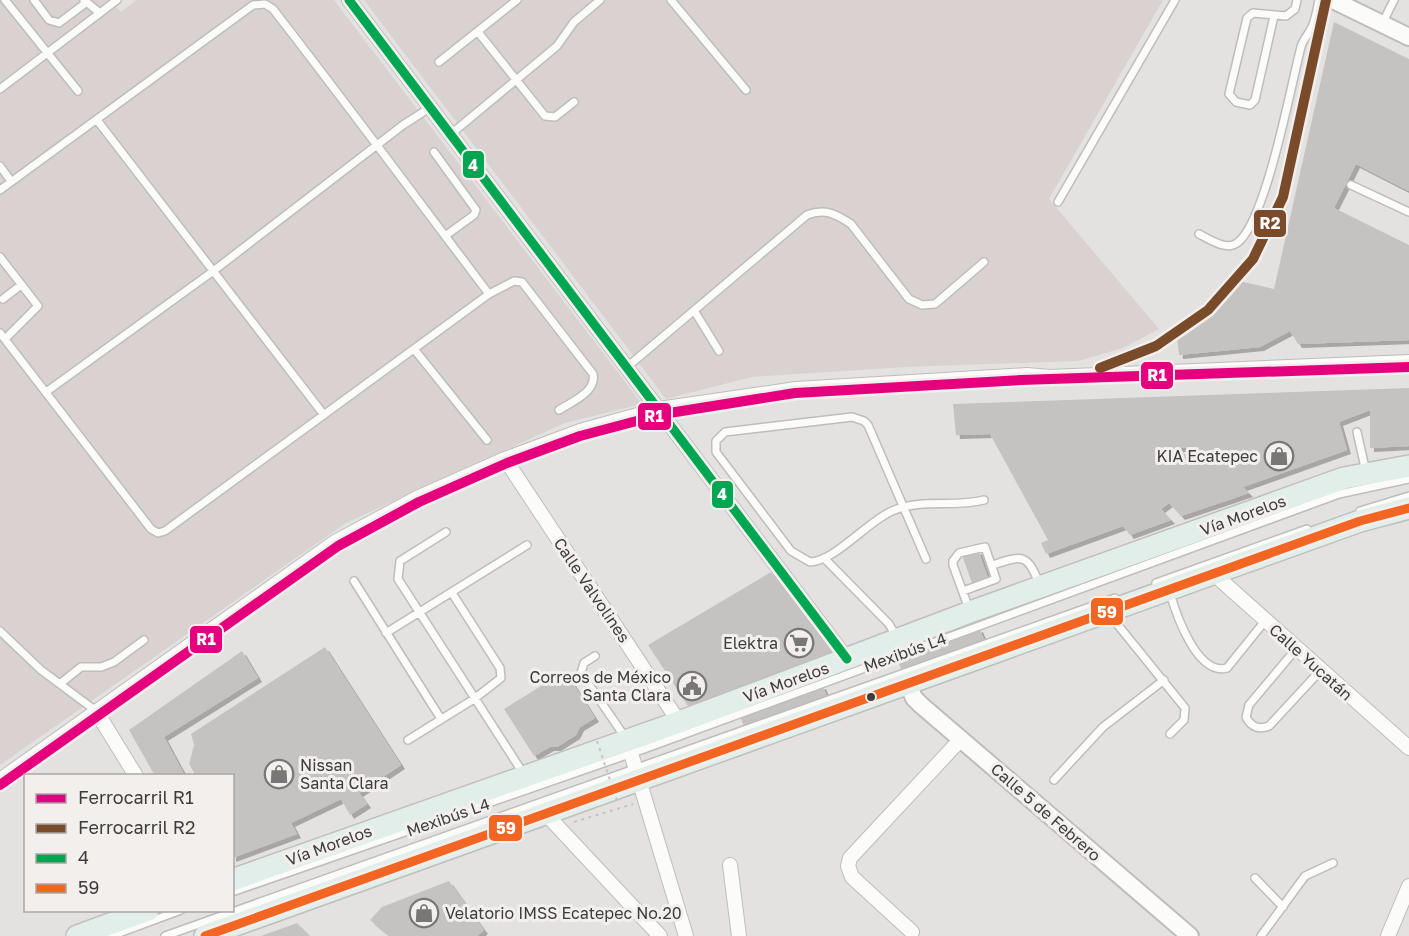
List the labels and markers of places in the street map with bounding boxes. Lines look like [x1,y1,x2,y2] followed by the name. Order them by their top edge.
[1263,440,1295,472] shop icon: KIA Ecatepec
[1156,446,1258,466] place label: KIA Ecatepec
[783,627,815,659] supermarket icon: Elektra
[723,633,778,653] place label: Elektra
[530,667,671,705] place label: Correos de México Santa Clara
[676,670,708,702] public building icon: Correos de México Santa Clara
[865,691,877,703] unlabelled marker
[300,755,389,793] place label: Nissan Santa Clara
[263,758,295,790] shop icon: Nissan Santa Clara
[408,897,440,929] shop icon: Velatorio IMSS Ecatepec No.20
[445,903,682,923] place label: Velatorio IMSS Ecatepec No.20

